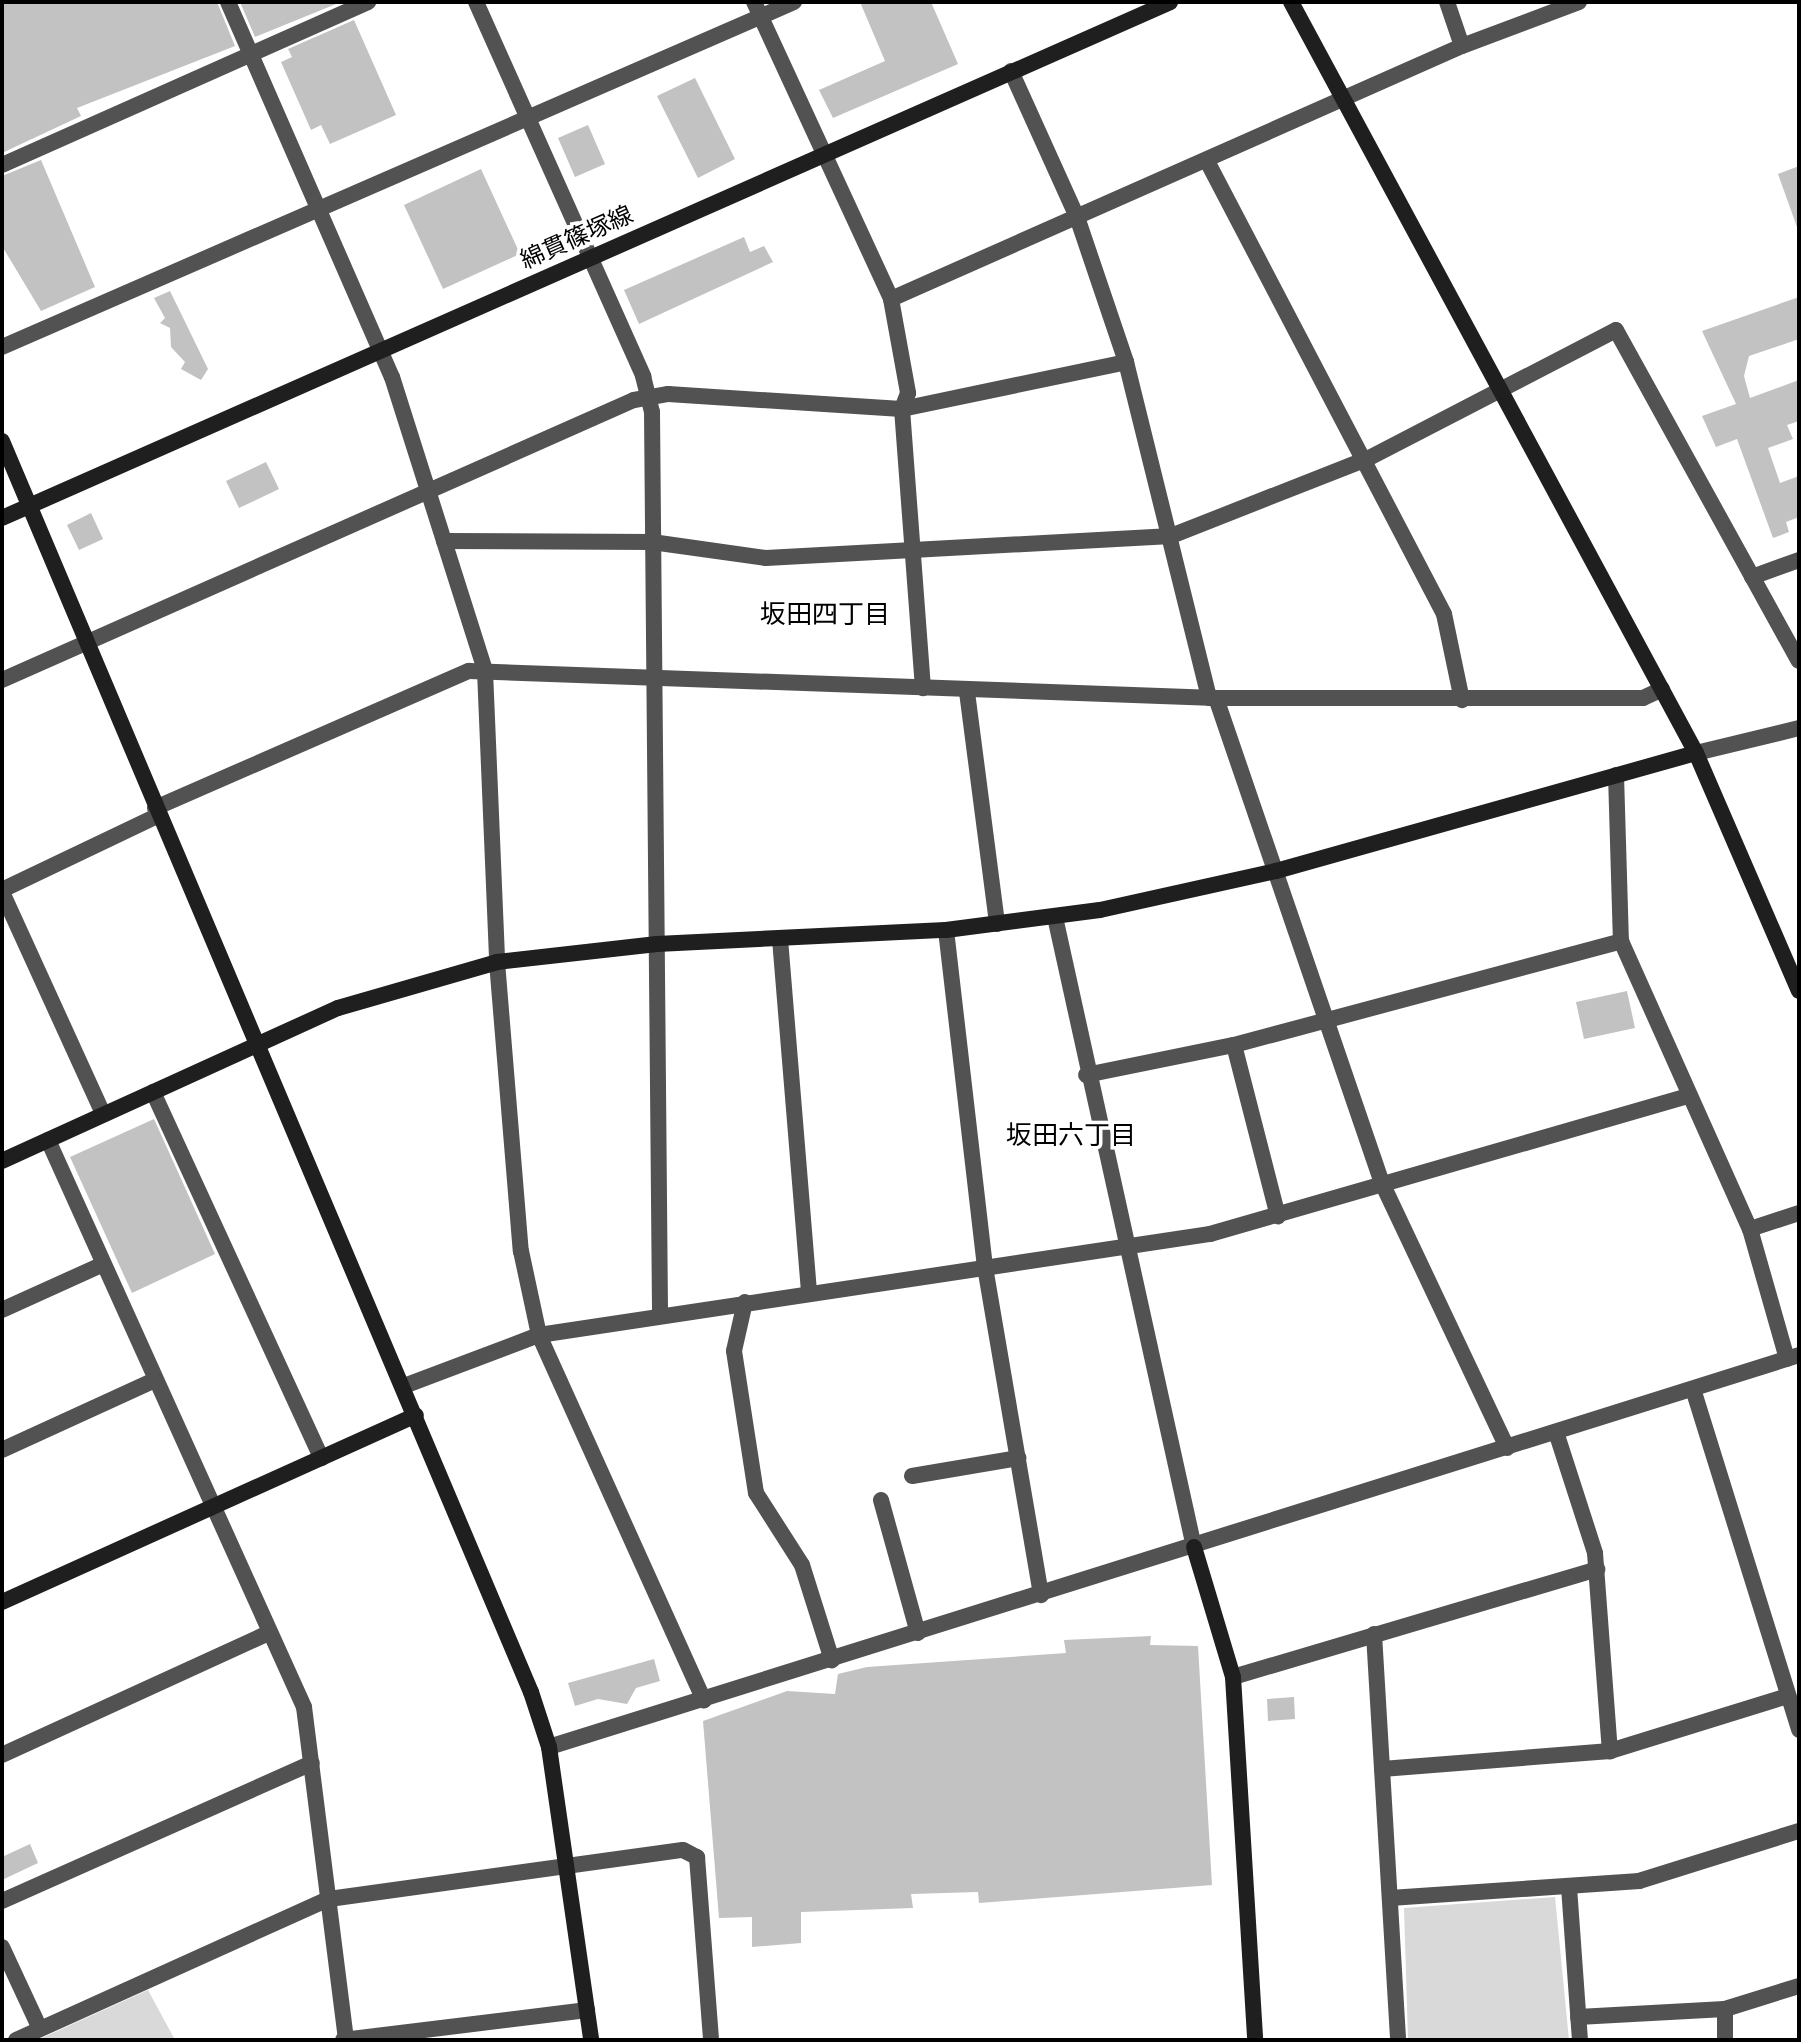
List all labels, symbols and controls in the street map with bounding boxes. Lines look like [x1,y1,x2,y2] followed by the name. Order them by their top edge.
[516,200,638,276] street label: 綿貫篠塚線
[760,599,890,631] district label: 坂田四丁目
[1006,1120,1136,1152] district label: 坂田六丁目

